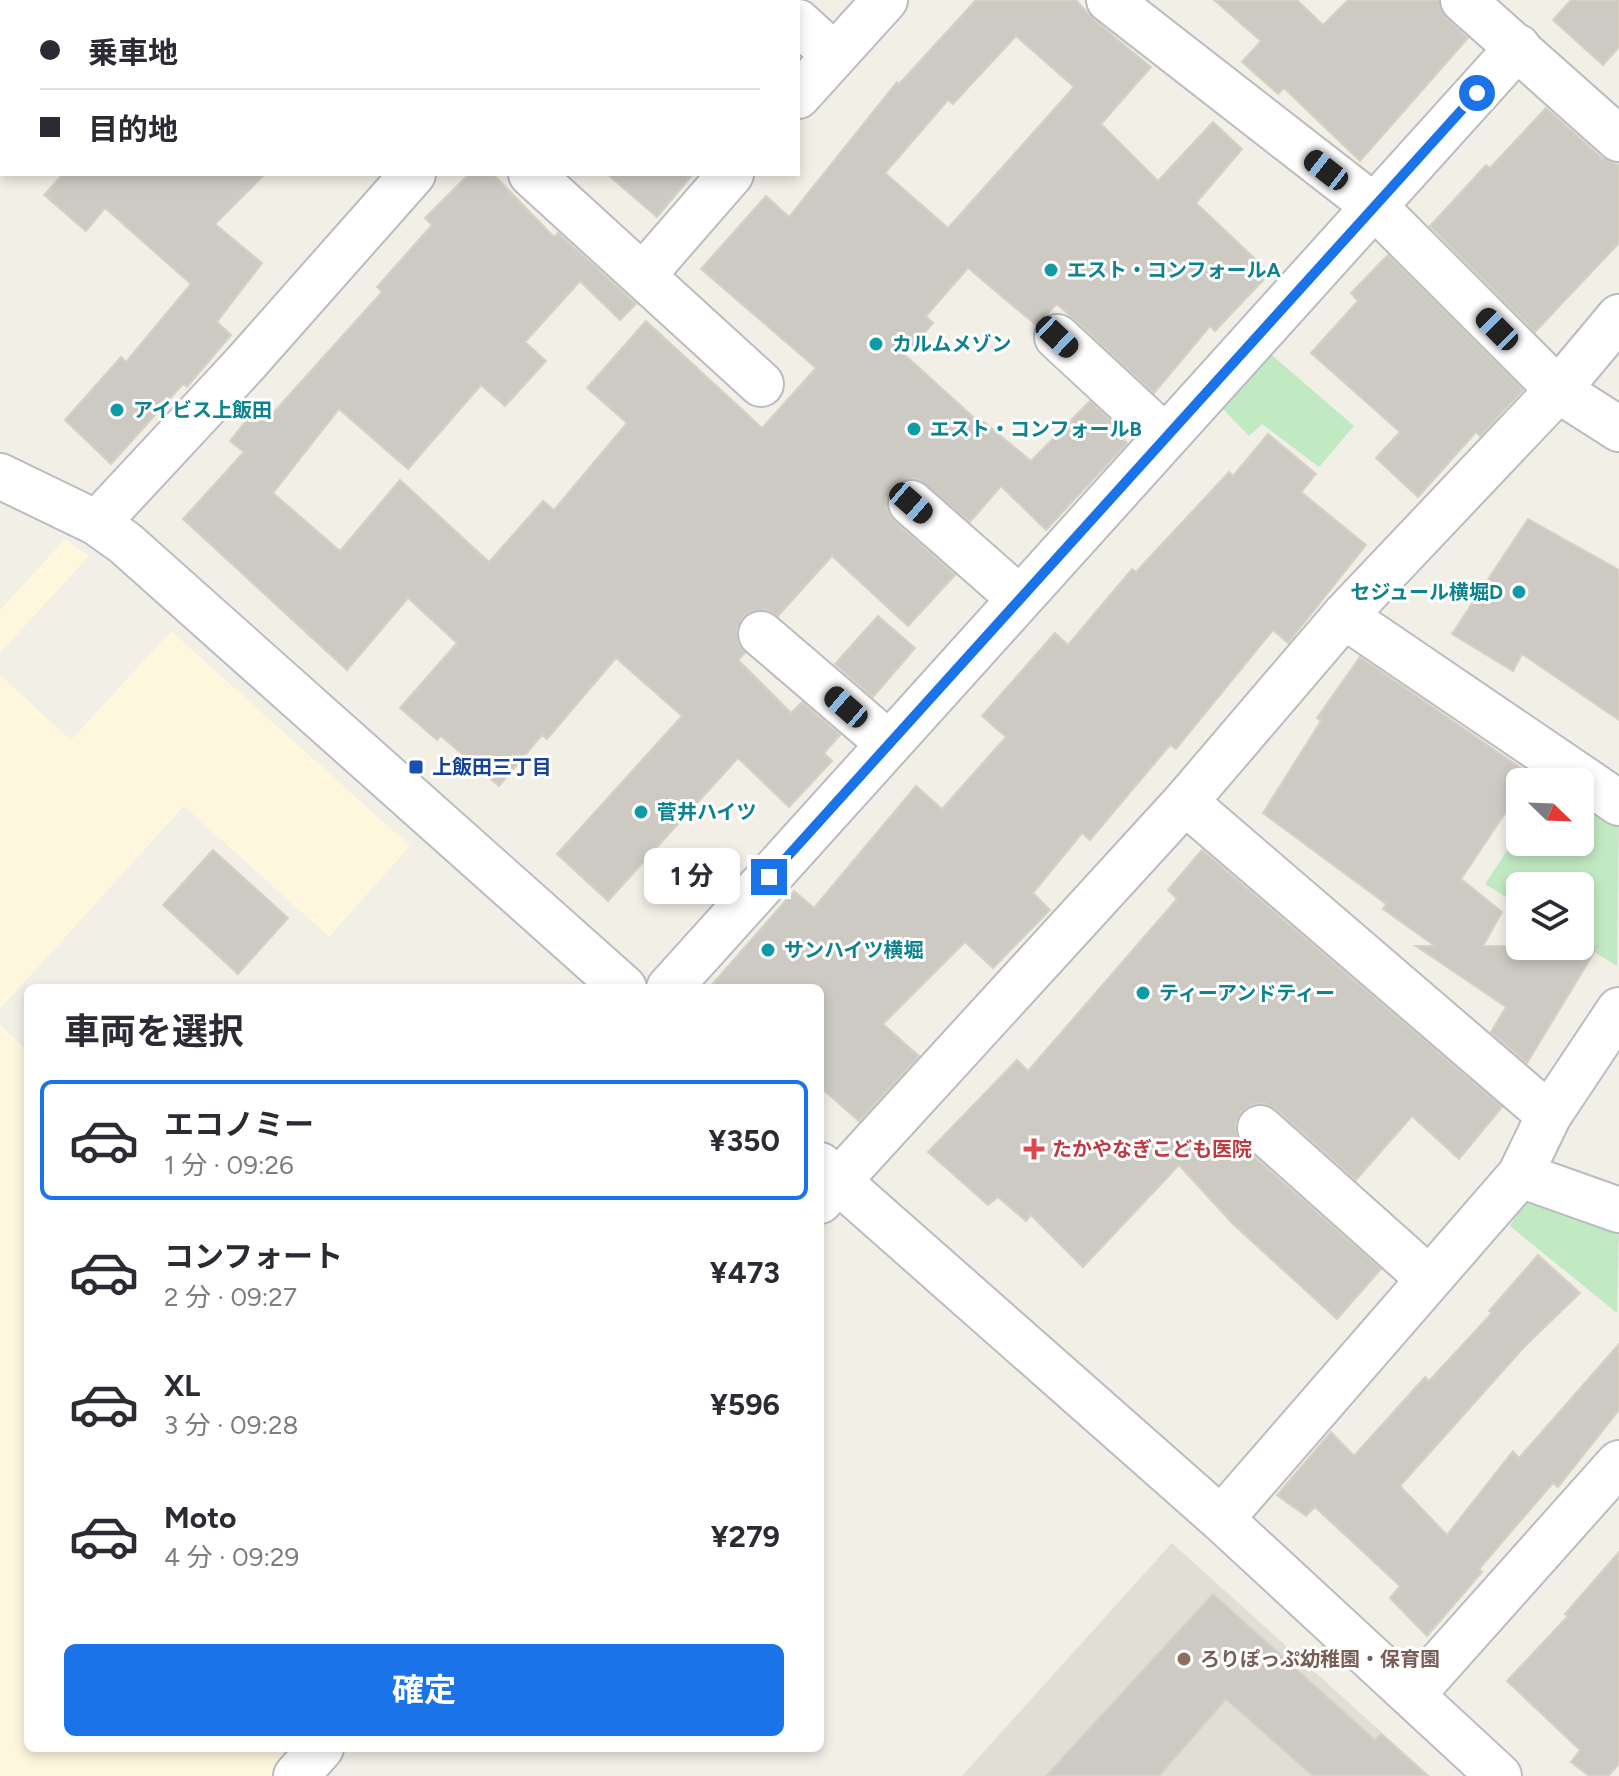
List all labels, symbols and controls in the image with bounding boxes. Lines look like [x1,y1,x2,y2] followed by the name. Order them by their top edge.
[88,34,178,71] text: 乗車地
[1459,75,1495,111] route start
[88,111,178,148] text: 目的地
[1300,146,1352,194] car
[1067,258,1281,282] place label: エスト・コンフォールA
[1042,261,1060,279] marker: エスト・コンフォールA
[1472,304,1522,354] car
[1031,312,1083,362] car
[892,332,1012,356] place label: カルムメゾン
[867,335,885,353] marker: カルムメゾン
[133,398,272,422] place label: アイビス上飯田
[108,401,126,419] marker: アイビス上飯田
[930,417,1142,441] place label: エスト・コンフォールB
[905,420,923,438] marker: エスト・コンフォールB
[885,478,937,528] car
[1350,580,1503,604] place label: セジュール横堀D
[1510,583,1528,601] marker: セジュール横堀D
[820,682,872,732] car
[432,755,552,779] place label: 上飯田三丁目
[407,758,425,776] marker: 上飯田三丁目
[1506,768,1594,856] north arrow
[1506,768,1594,960] map controls
[657,800,757,824] place label: 菅井ハイツ
[632,803,650,821] marker: 菅井ハイツ
[645,849,741,905] callout: 1 分
[751,859,787,895] route end
[670,860,714,892] text: 1 分
[1506,872,1594,960] button: layers
[784,938,924,962] place label: サンハイツ横堀
[759,941,777,959] marker: サンハイツ横堀
[1159,981,1335,1005] place label: ティーアンドティー
[1134,984,1152,1002] marker: ティーアンドティー
[64,1010,244,1053] text: 車両を選択
[68,1104,140,1176] icon: car
[164,1106,314,1143] text: エコノミー
[709,1122,780,1159] text: ¥350
[1052,1137,1252,1161] place label: たかやなぎこども医院
[1023,1138,1045,1160] marker: たかやなぎこども医院
[164,1149,294,1181] text: 1 分 · 09:26
[68,1236,140,1308] icon: car
[164,1238,343,1275] text: コンフォート
[710,1254,780,1291] text: ¥473
[164,1281,297,1313] text: 2 分 · 09:27
[164,1367,200,1404] text: XL
[68,1368,140,1440] icon: car
[710,1386,780,1423] text: ¥596
[164,1409,298,1441] text: 3 分 · 09:28
[164,1499,236,1536] text: Moto
[68,1500,140,1572] icon: car
[711,1518,780,1555] text: ¥279
[164,1541,299,1573] text: 4 分 · 09:29
[64,1644,784,1736] button: 確定
[1200,1647,1440,1671] place label: ろりぽっぷ幼稚園・保育園
[1175,1650,1193,1668] marker: ろりぽっぷ幼稚園・保育園

